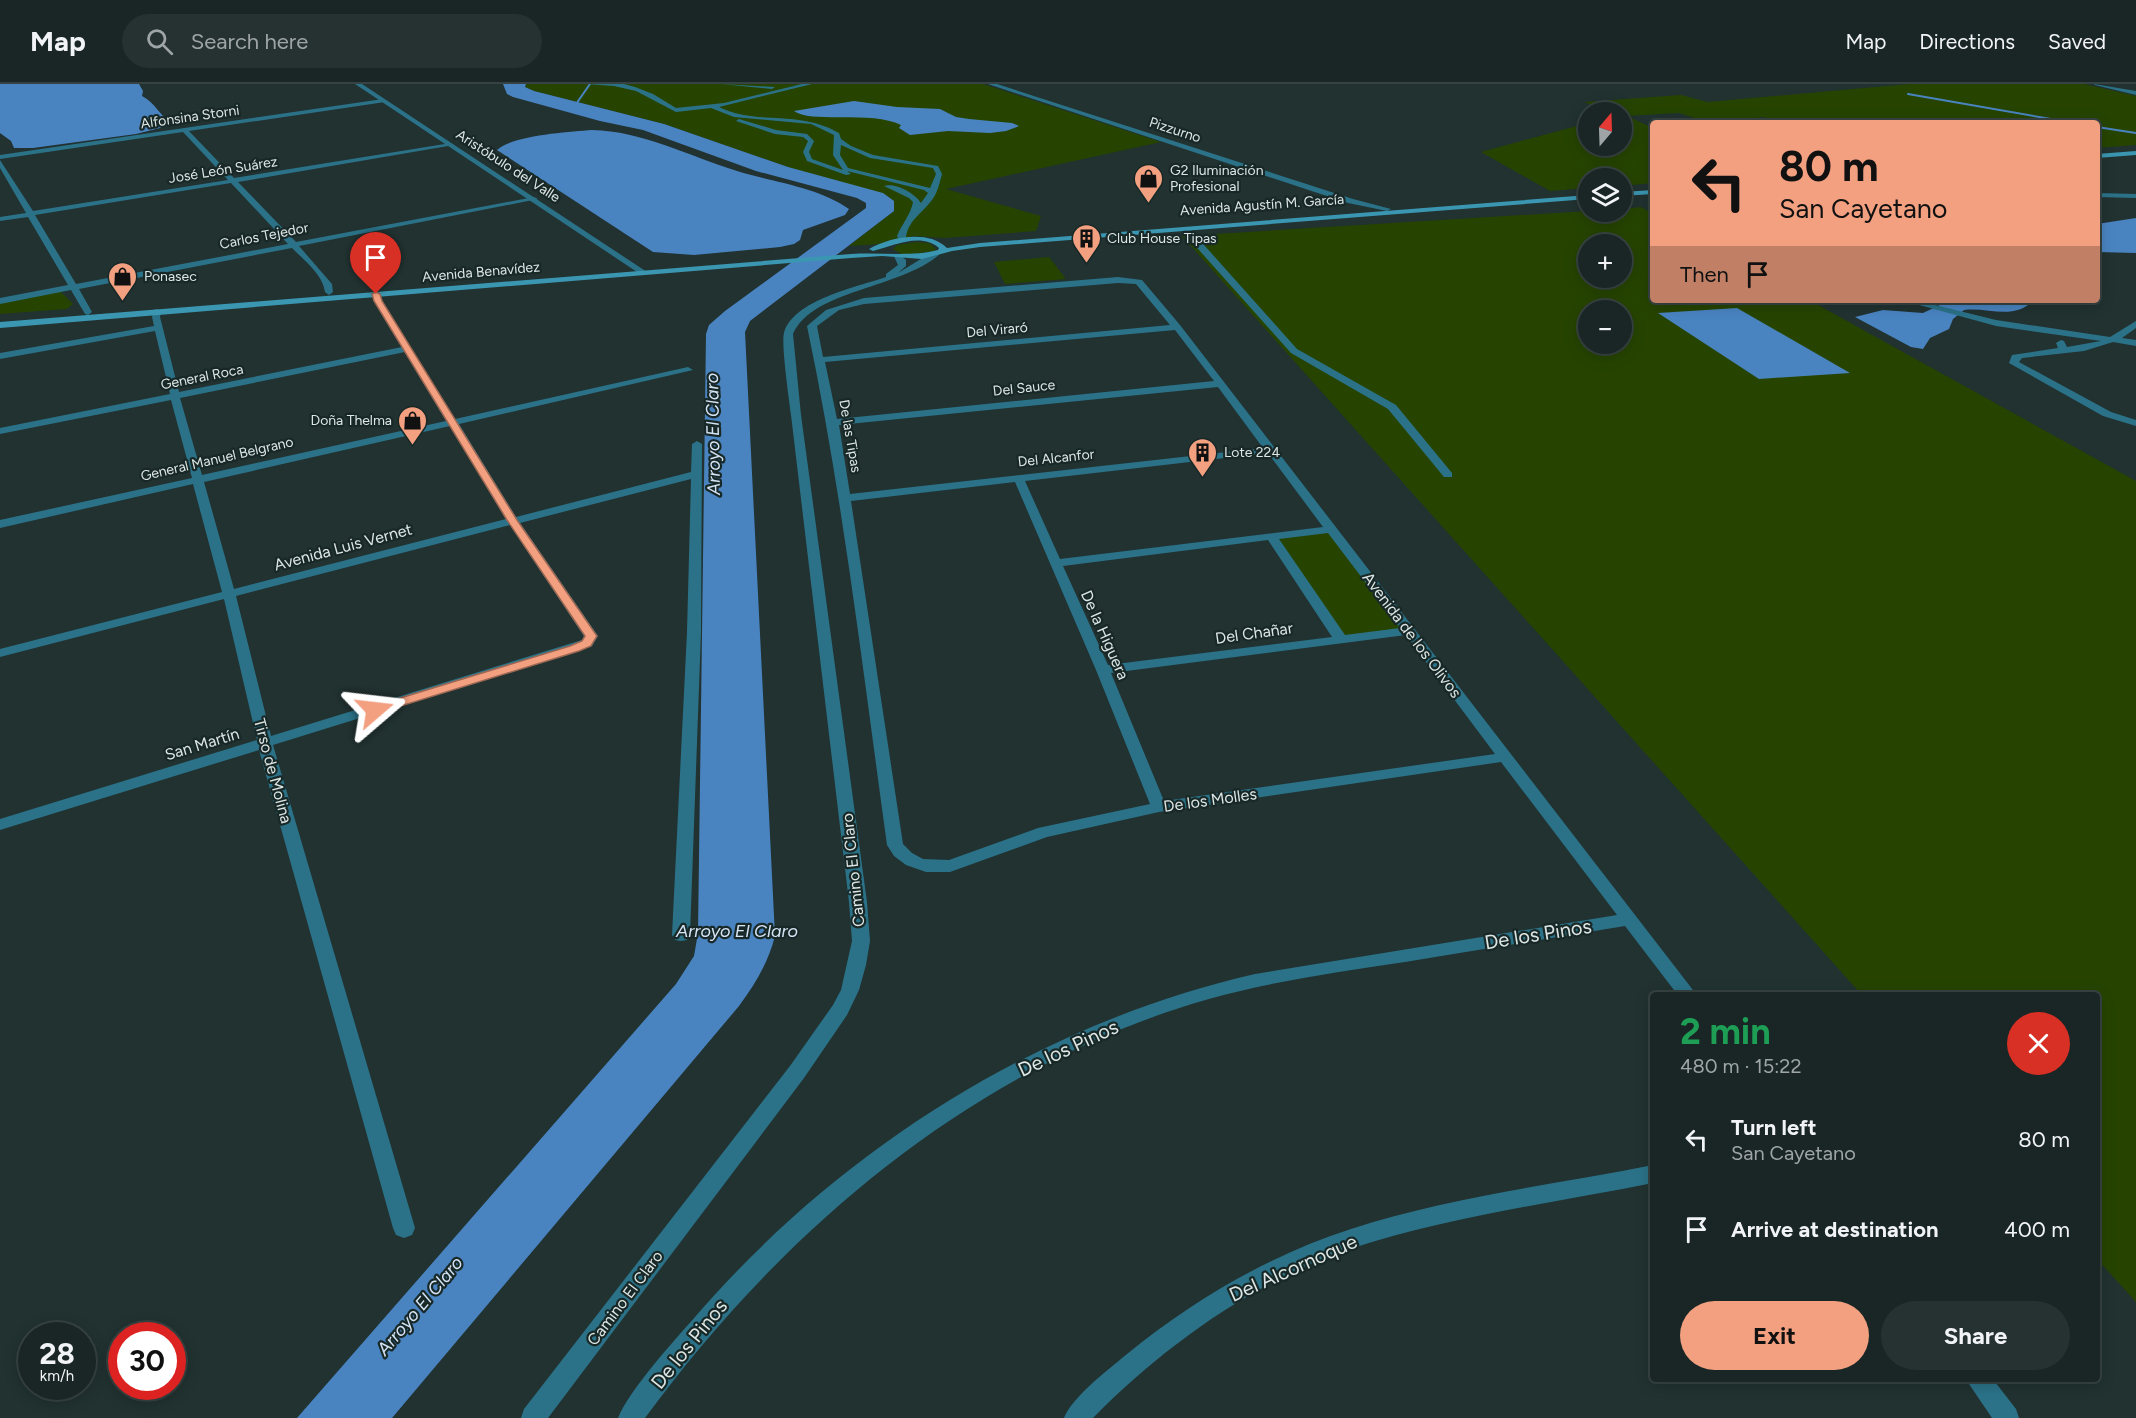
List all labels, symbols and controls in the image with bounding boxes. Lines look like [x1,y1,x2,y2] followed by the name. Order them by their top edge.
[122,14,542,68] search box
[30,24,86,58] text: Map
[143,25,176,58] icon: search
[191,28,308,55] text: Search here
[1845,29,1886,54] text: Map
[1919,29,2015,54] text: Directions
[2048,29,2106,54] text: Saved
[140,102,240,132] street label: Alfonsina Storni
[1578,102,1632,156] north arrow
[1578,102,1632,354] map controls
[1147,114,1203,146] street label: Pizzurno
[453,126,563,206] street label: Aristóbulo del Valle
[1779,141,1879,192] text: 80 m
[1680,144,1758,222] icon: left
[167,153,279,187] street label: José León Suárez
[1133,162,1165,204] shop icon: G2 Iluminación Profesional
[1170,162,1264,195] place label: G2 Iluminación Profesional
[1578,168,1632,222] button: layers
[1179,191,1345,219] street label: Avenida Agustín M. García
[1779,192,1947,225] text: San Cayetano
[218,219,310,253] street label: Carlos Tejedor
[1070,222,1102,264] building icon: Club House Tipas
[1107,230,1217,247] place label: Club House Tipas
[350,232,401,294] pin
[1578,234,1632,288] button: +
[359,241,392,274] icon: arrive
[421,258,541,286] street label: Avenida Benavídez
[1741,258,1774,291] icon: arrive
[107,260,139,302] shop icon: Ponasec
[1680,261,1729,288] text: Then
[144,268,197,285] place label: Ponasec
[1578,300,1632,354] button: −
[966,319,1028,341] street label: Del Viraró
[159,361,245,393] street label: General Roca
[701,373,725,496] water label: Arroyo El Claro
[992,376,1056,400] street label: Del Sauce
[835,398,865,474] street label: De las Tipas
[397,404,429,446] shop icon: Doña Thelma
[311,412,392,429] place label: Doña Thelma
[139,433,295,485] street label: General Manuel Belgrano
[1187,436,1219,478] building icon: Lote 224
[1224,444,1280,461] place label: Lote 224
[1017,446,1095,470] street label: Del Alcanfor
[272,519,414,575] street label: Avenida Luis Vernet
[1359,568,1465,702] street label: Avenida de los Olivos
[1077,587,1133,683] street label: De la Higuera
[1214,618,1295,648] street label: Del Chañar
[343,678,407,742] position arrow
[250,716,296,826] street label: Tirso de Molina
[163,724,241,764] street label: San Martín
[1162,784,1258,816] street label: De los Molles
[838,812,868,928] street label: Camino El Claro
[1483,914,1593,954] street label: De los Pinos
[675,920,798,942] water label: Arroyo El Claro
[1680,1010,1771,1053] text: 2 min
[2007,1012,2070,1075] button: close
[1014,1014,1122,1082] street label: De los Pinos
[1680,1054,1802,1078] text: 480 m · 15:22
[1731,1114,1817,1141] text: Turn left
[1680,1123,1713,1156] icon: left
[2018,1126,2070,1153] text: 80 m
[1731,1141,1856,1165] text: San Cayetano
[1680,1213,1713,1246] icon: arrive
[1731,1216,1939,1243] text: Arrive at destination
[2004,1216,2070,1243] text: 400 m
[1225,1229,1361,1307] street label: Del Alcornoque
[583,1247,667,1349] street label: Camino El Claro
[372,1252,468,1361] water label: Arroyo El Claro
[646,1294,732,1394] street label: De los Pinos
[1680,1301,1869,1370] button: Exit
[1881,1301,2070,1370] button: Share
[108,1322,186,1400] speed limit sign: 30
[39,1335,75,1372] text: 28
[40,1367,74,1385] text: km/h

